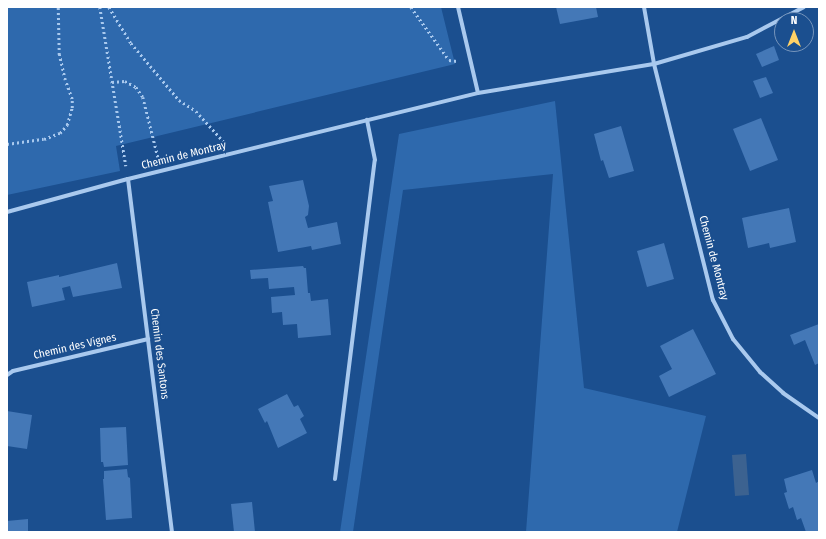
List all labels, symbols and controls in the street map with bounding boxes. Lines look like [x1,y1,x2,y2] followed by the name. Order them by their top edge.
[774,12,814,52] north arrow
[791,14,797,27] text: N
[140,139,228,173] street label: Chemin de Montray
[695,214,731,302] street label: Chemin de Montray
[147,308,171,400] street label: Chemin des Santons
[32,331,118,363] street label: Chemin des Vignes

